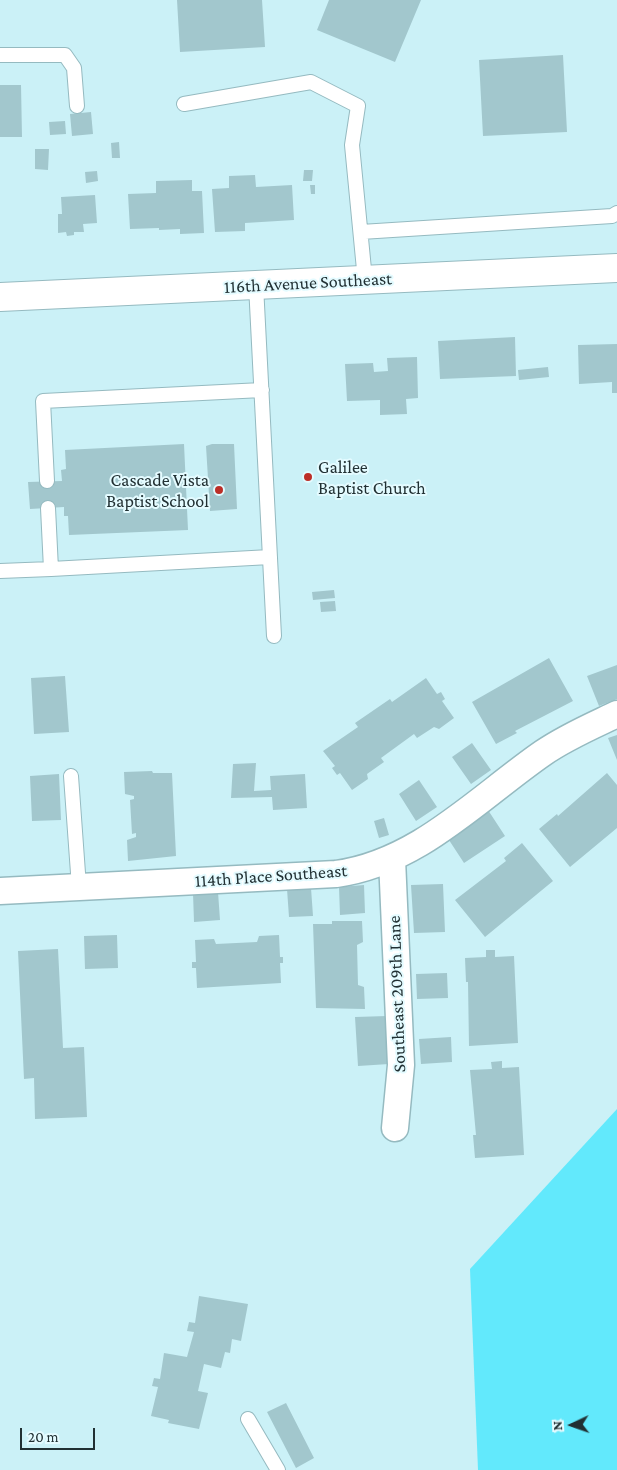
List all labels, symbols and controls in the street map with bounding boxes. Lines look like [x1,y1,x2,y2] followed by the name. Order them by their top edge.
[223,268,393,298] street label: 116th Avenue Southeast
[318,456,426,498] place label: Galilee Baptist Church
[106,469,209,512] place label: Cascade Vista Baptist School
[302,471,314,483] marker: Galilee Baptist Church
[213,484,225,496] marker: Cascade Vista Baptist School
[194,860,348,892] street label: 114th Place Southeast
[383,915,411,1073] street label: Southeast 209th Lane
[547,1400,597,1450] north arrow
[22,1418,98,1450] scale bar
[549,1421,565,1431] text: N
[28,1429,59,1445] text: 20 m

